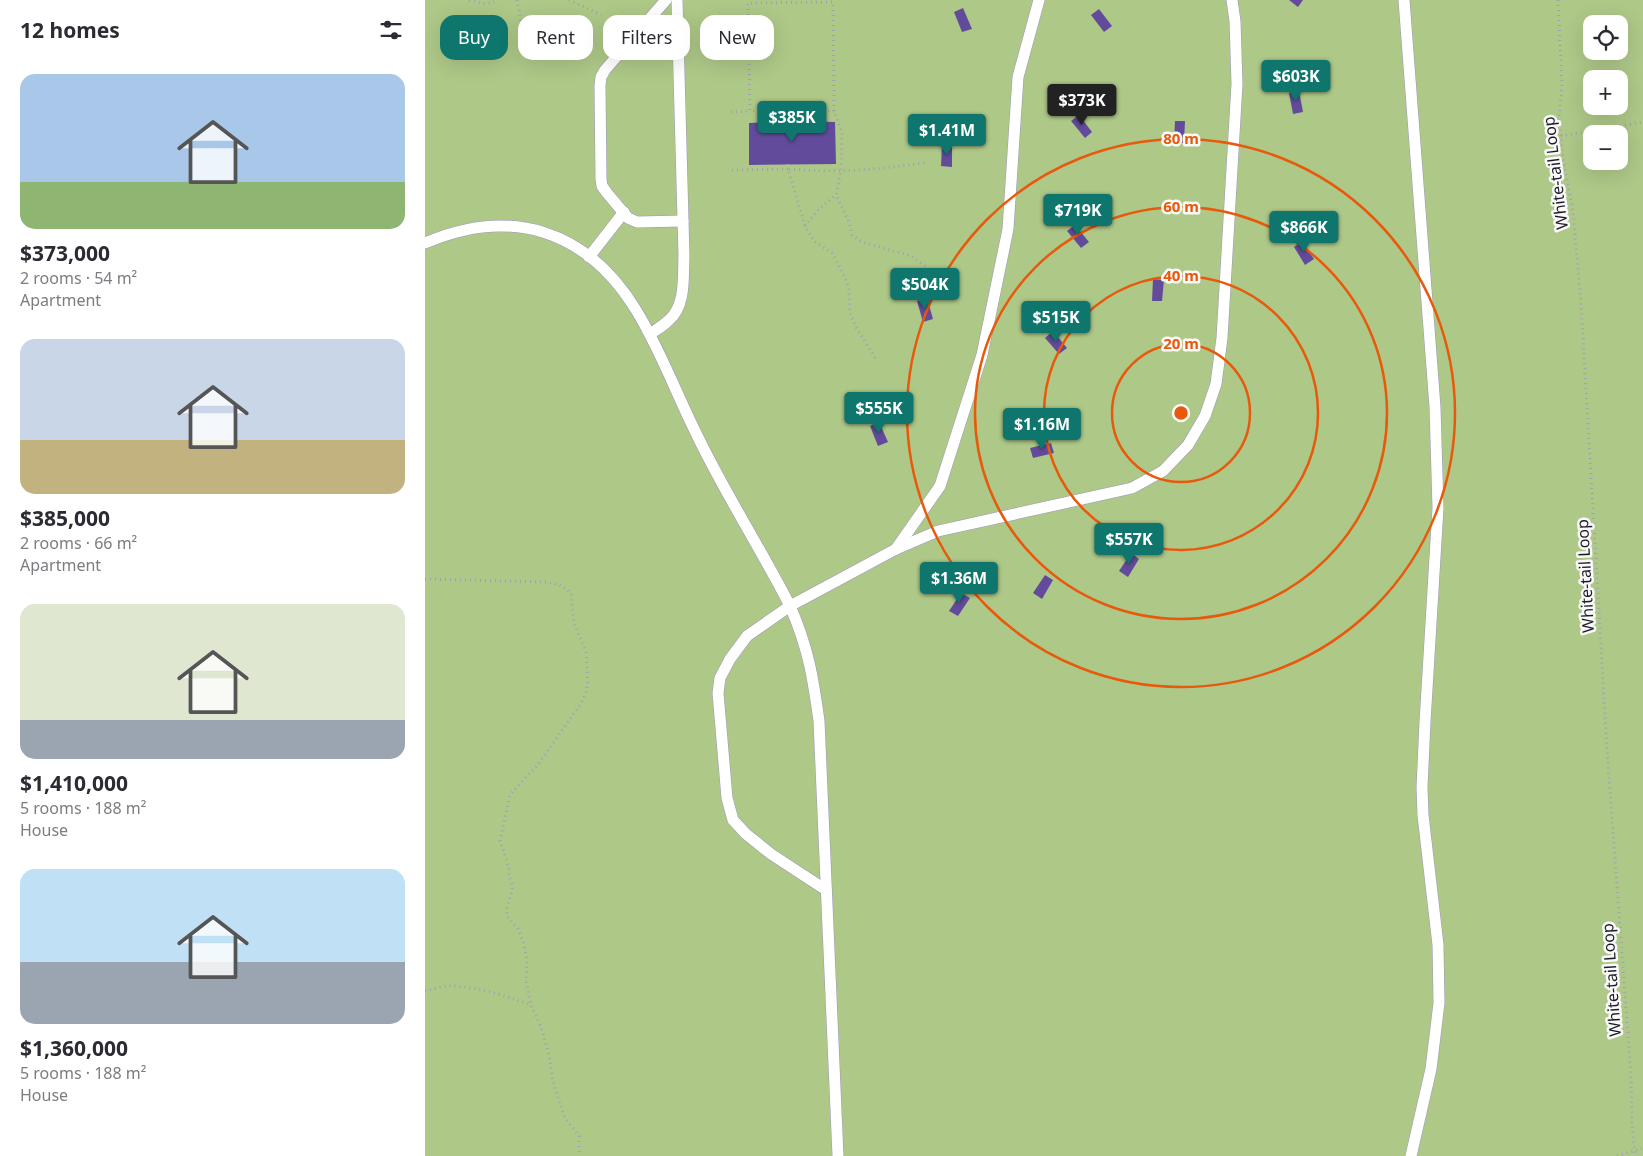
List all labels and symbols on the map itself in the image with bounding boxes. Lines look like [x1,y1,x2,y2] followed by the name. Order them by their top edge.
[1261,59,1331,102] pin: $603K
[1047,84,1117,126] pin: $373K
[757,100,827,143] pin: $385K
[906,114,988,156] pin: $1.41M
[1537,115,1573,231] street label: White-tail Loop
[1163,128,1199,148] text: 80 m
[1043,194,1113,236] pin: $719K
[1163,196,1199,216] text: 60 m
[1269,210,1339,253] pin: $866K
[1163,265,1199,285] text: 40 m
[890,268,960,310] pin: $504K
[1021,300,1091,343] pin: $515K
[1163,333,1199,353] text: 20 m
[844,392,914,434] pin: $555K
[1172,404,1190,422] centre of rings
[1001,408,1083,450] pin: $1.16M
[1571,519,1599,633] street label: White-tail Loop
[1094,522,1164,565] pin: $557K
[918,562,1000,604] pin: $1.36M
[1596,923,1626,1037] street label: White-tail Loop

